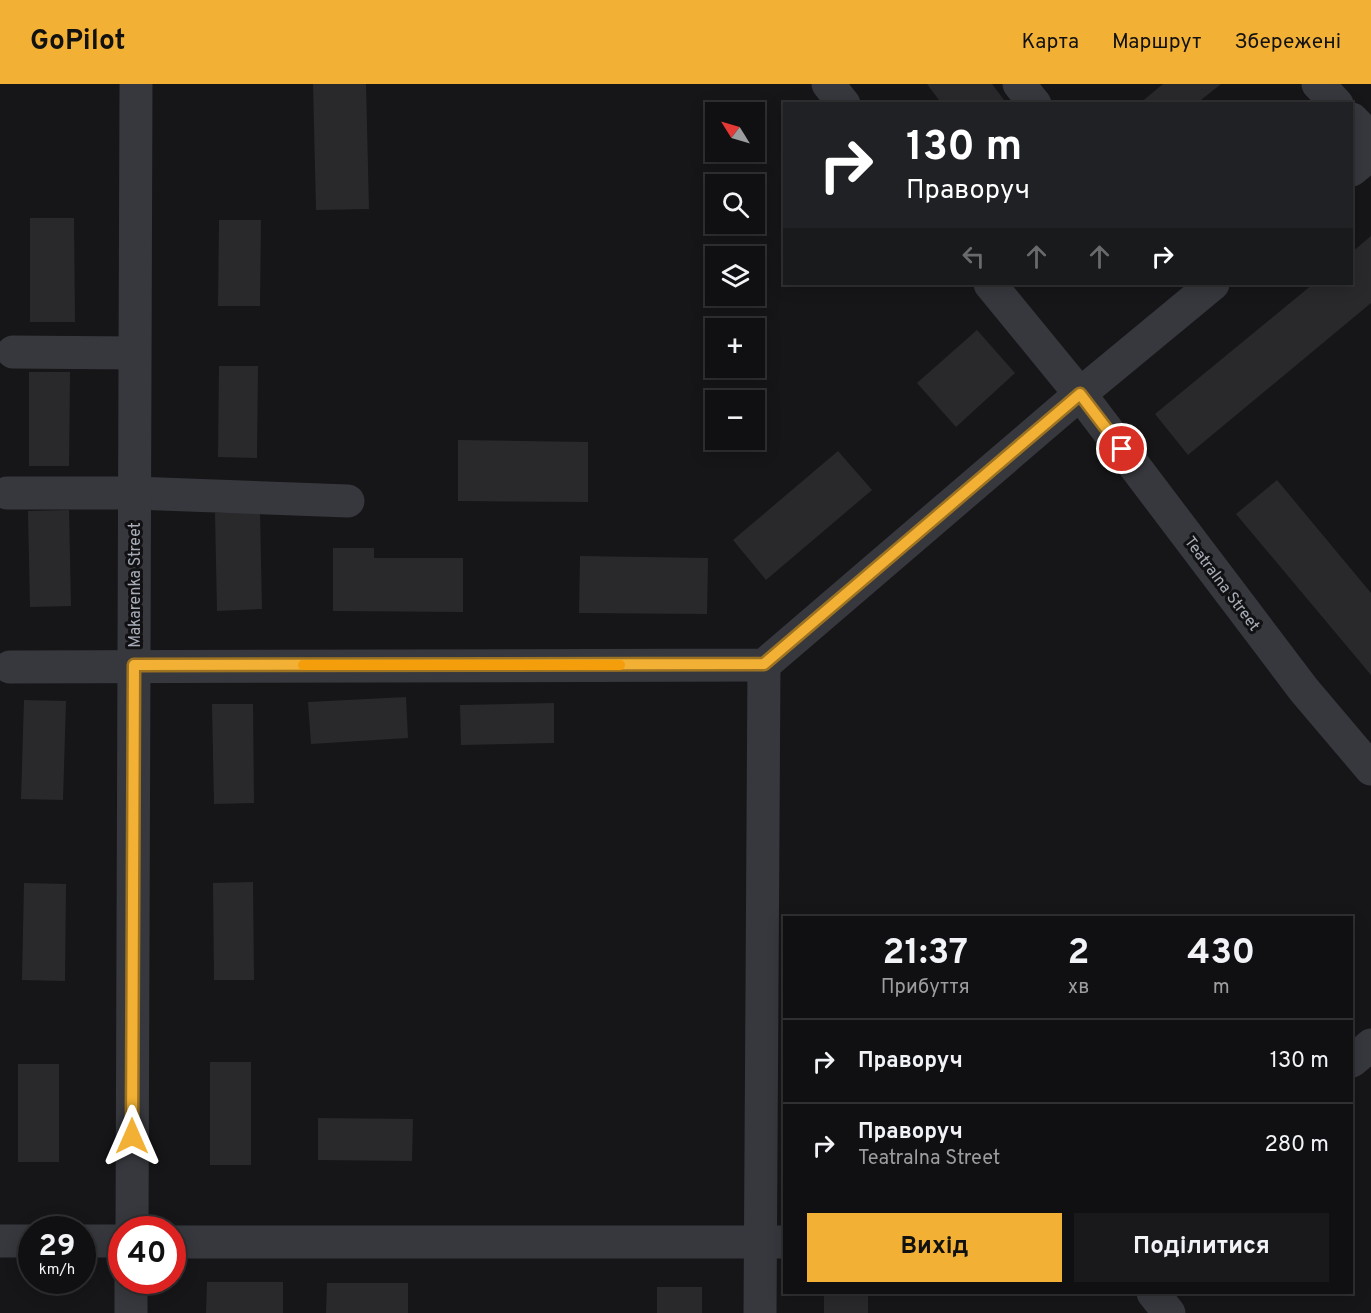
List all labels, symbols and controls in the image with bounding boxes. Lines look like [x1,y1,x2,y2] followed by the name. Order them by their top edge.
[30,24,125,60] text: GoPilot
[1022,29,1079,56] text: Карта
[1112,29,1201,56] text: Маршрут
[1234,29,1341,56] text: Збережені
[705,102,765,162] north arrow
[705,102,765,450] map controls
[906,122,1022,175] text: 130 m
[807,126,885,204] icon: right
[705,174,765,234] button: search
[906,174,1030,208] text: Праворуч
[957,240,990,273] icon: left
[1020,240,1053,273] icon: ahead
[1083,240,1116,273] icon: ahead
[1146,240,1179,273] icon: right
[705,246,765,306] button: layers
[705,318,765,378] button: +
[705,390,765,450] button: −
[1096,423,1147,474] pin
[1105,432,1138,465] icon: arrive
[126,522,146,648] street label: Makarenka Street
[1179,533,1264,636] street label: Teatralna Street
[883,931,968,977] text: 21:37
[1068,931,1090,977] text: 2
[1187,931,1255,977] text: 430
[881,975,970,1001] text: Прибуття
[1068,975,1089,1001] text: хв
[1213,975,1230,1001] text: m
[807,1045,840,1078] icon: right
[858,1048,963,1075] text: Праворуч
[1270,1048,1329,1075] text: 130 m
[100,1104,164,1168] position arrow
[858,1119,963,1146] text: Праворуч
[807,1129,840,1162] icon: right
[1264,1132,1329,1159] text: 280 m
[858,1146,1000,1172] text: Teatralna Street
[807,1213,1062,1282] button: Вихід
[1074,1213,1329,1282] button: Поділитися
[108,1216,186,1294] speed limit sign: 40
[39,1229,75,1266] text: 29
[39,1261,75,1280] text: km/h

